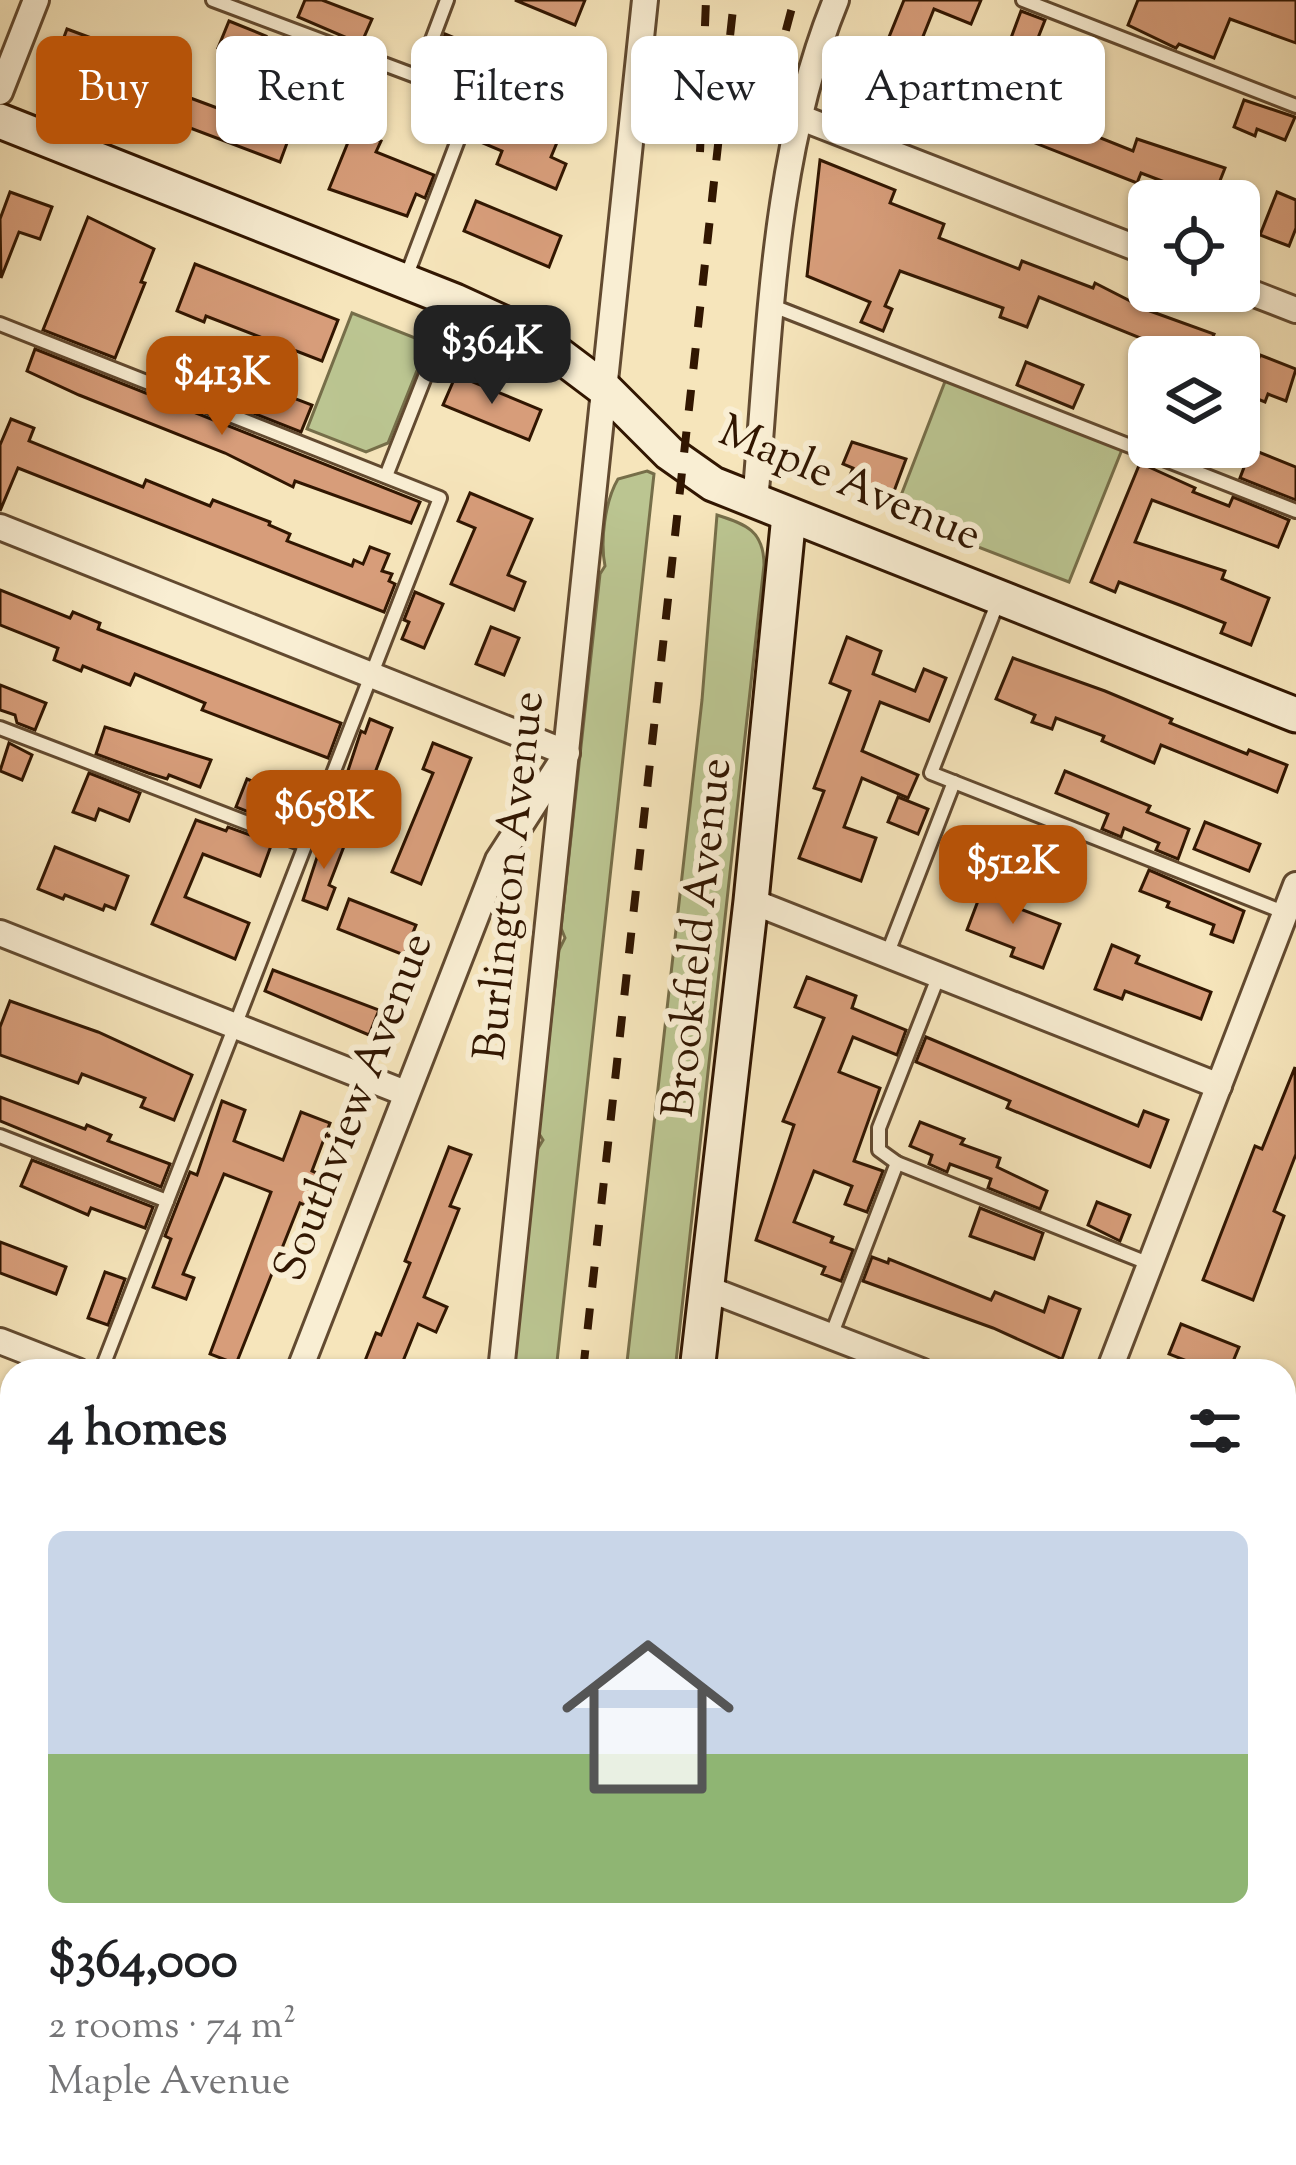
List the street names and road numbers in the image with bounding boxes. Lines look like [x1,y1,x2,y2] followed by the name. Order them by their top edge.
[708,401,990,571] street label: Maple Avenue
[460,688,564,1064] street label: Burlington Avenue
[649,755,751,1121] street label: Brookfield Avenue
[260,924,452,1292] street label: Southview Avenue

